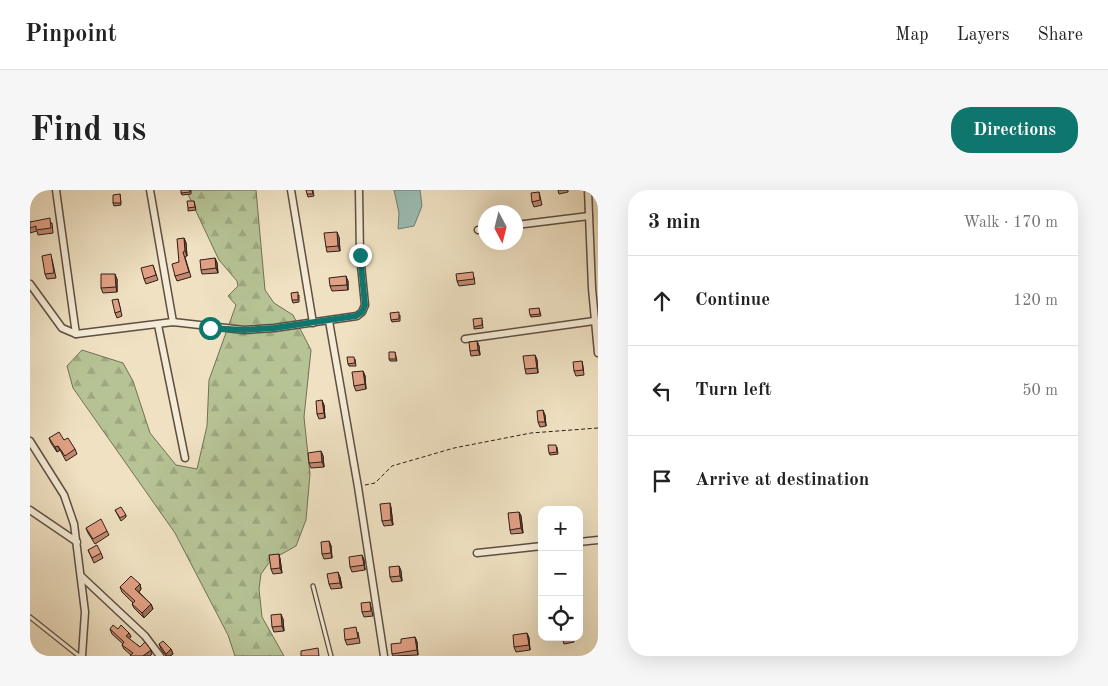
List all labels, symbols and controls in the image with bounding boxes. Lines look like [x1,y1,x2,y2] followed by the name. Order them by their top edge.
[25,23,117,47] text: Pinpoint
[895,26,929,44] text: Map
[957,26,1009,44] text: Layers
[1037,26,1083,44] text: Share
[951,107,1078,153] button: Directions
[30,113,146,148] text: Find us
[478,205,523,250] north arrow
[648,212,701,233] text: 3 min
[963,215,1058,231] text: Walk · 170 m
[349,244,372,267] route end
[648,287,676,315] icon: ahead
[695,291,770,310] text: Continue
[1013,293,1058,309] text: 120 m
[199,317,222,340] route start
[648,377,676,405] icon: left
[695,381,772,400] text: Turn left
[1022,383,1058,399] text: 50 m
[648,467,676,495] icon: arrive
[695,471,869,490] text: Arrive at destination
[538,506,583,641] map controls
[538,506,583,551] button: +
[538,551,583,596] button: −
[538,596,583,641] button: locate

